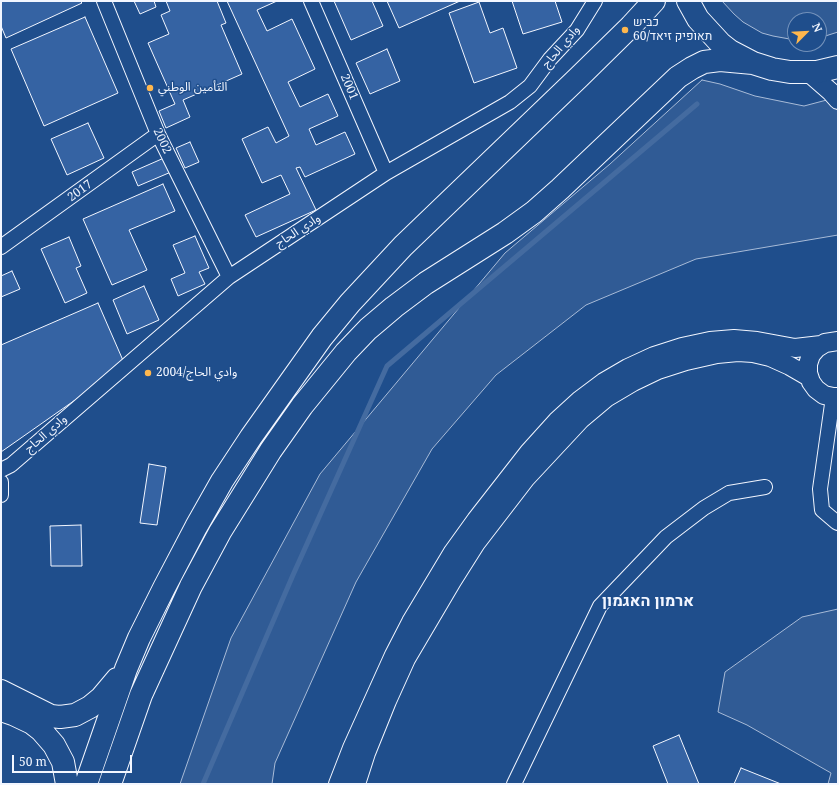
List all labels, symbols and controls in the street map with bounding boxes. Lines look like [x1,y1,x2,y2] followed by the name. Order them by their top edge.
[787,12,827,52] north arrow
[633,16,712,44] place label: כביש 60/תאופיק זיאד
[809,20,826,34] text: N
[539,23,583,71] street label: وادي الحاج
[620,25,630,35] marker: כביש 60/תאופיק זיאד
[337,72,361,102] street label: 2001
[158,81,227,95] place label: التأمين الوطني
[145,83,155,93] marker: التأمين الوطني
[150,126,174,156] street label: 2002
[65,177,95,205] street label: 2017
[273,211,323,251] street label: وادي الحاج
[156,366,237,380] place label: وادي الحاج/2004
[143,368,153,378] marker: وادي الحاج/2004
[22,412,70,456] street label: وادي الحاج
[602,591,694,611] district label: ארמון האגמון
[14,747,134,773] scale bar
[19,753,47,770] text: 50 m

